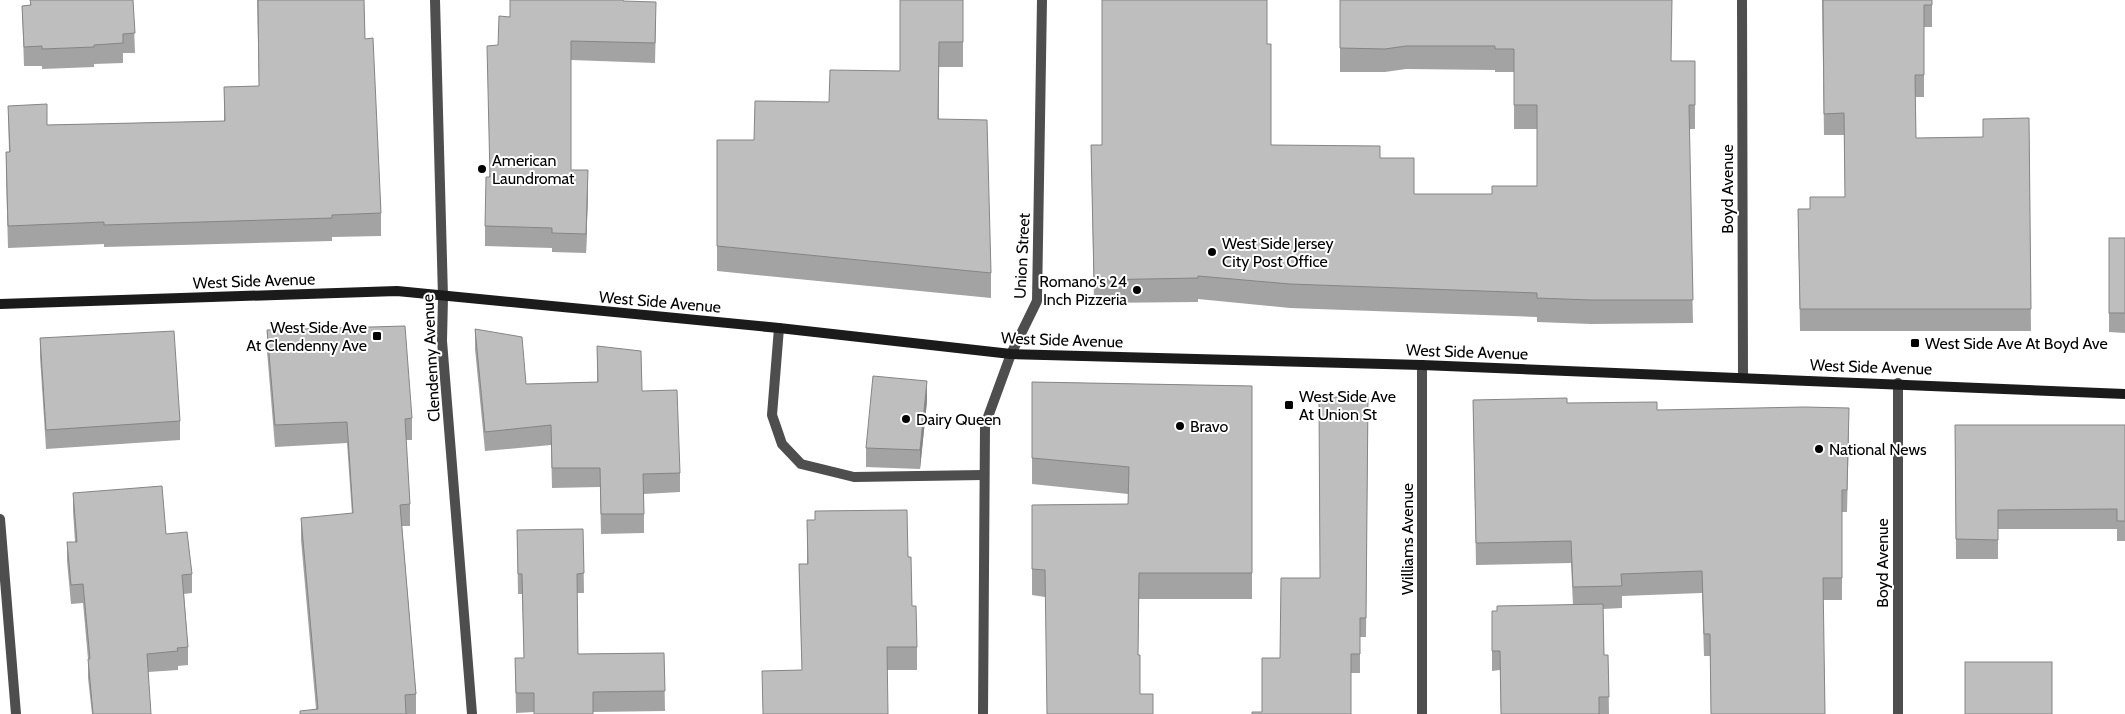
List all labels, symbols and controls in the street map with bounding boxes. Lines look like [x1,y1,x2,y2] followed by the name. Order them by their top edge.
[1718,144,1737,234] street label: Boyd Avenue
[492,151,575,188] place label: American Laundromat
[476,163,488,175] marker: American Laundromat
[1010,212,1034,300] street label: Union Street
[1222,234,1334,271] place label: West Side Jersey City Post Office
[1206,246,1218,258] marker: West Side Jersey City Post Office
[193,269,315,293] street label: West Side Avenue
[1039,272,1127,309] place label: Romano's 24 Inch Pizzeria
[1131,284,1143,296] marker: Romano's 24 Inch Pizzeria
[598,287,722,317] street label: West Side Avenue
[418,294,444,422] street label: Clendenny Avenue
[246,318,367,355] place label: West Side Ave At Clendenny Ave
[1001,328,1123,352] street label: West Side Avenue
[371,330,383,342] marker: West Side Ave At Clendenny Ave
[1925,334,2108,353] place label: West Side Ave At Boyd Ave
[1909,337,1921,349] marker: West Side Ave At Boyd Ave
[1406,340,1528,364] street label: West Side Avenue
[1810,355,1932,379] street label: West Side Avenue
[1299,387,1396,424] place label: West Side Ave At Union St
[1283,399,1295,411] marker: West Side Ave At Union St
[916,410,1001,429] place label: Dairy Queen
[900,413,912,425] marker: Dairy Queen
[1190,417,1229,436] place label: Bravo
[1174,420,1186,432] marker: Bravo
[1829,440,1927,459] place label: National News
[1813,443,1825,455] marker: National News
[1398,483,1417,595] street label: Williams Avenue
[1873,518,1892,608] street label: Boyd Avenue

